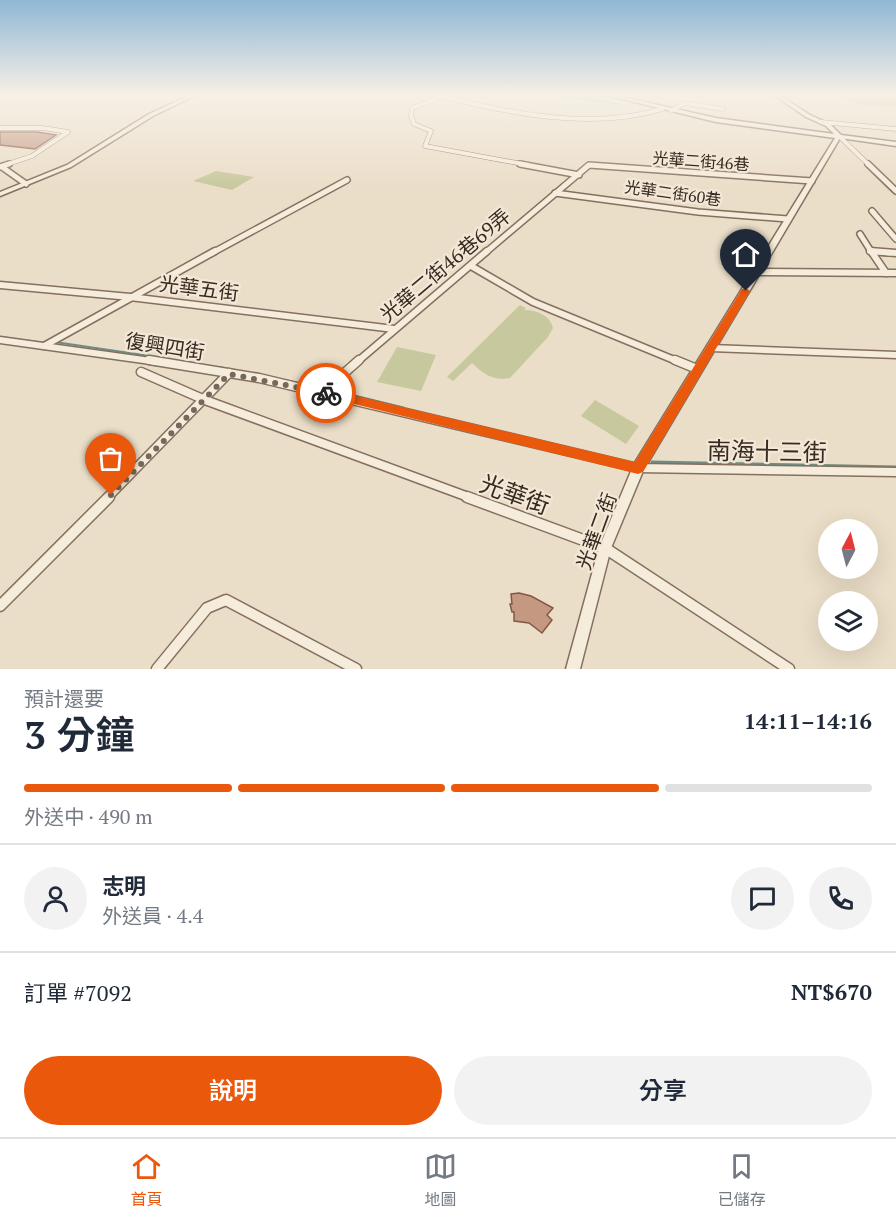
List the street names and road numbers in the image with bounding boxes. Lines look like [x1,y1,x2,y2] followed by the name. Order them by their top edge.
[652,147,750,175] street label: 光華二街46巷
[623,175,723,211] street label: 光華二街60巷
[374,202,516,328] street label: 光華二街46巷69弄
[158,270,240,306] street label: 光華五街
[123,326,207,366] street label: 復興四街
[707,434,827,468] street label: 南海十三街
[476,467,554,521] street label: 光華街
[570,489,622,573] street label: 光華二街

